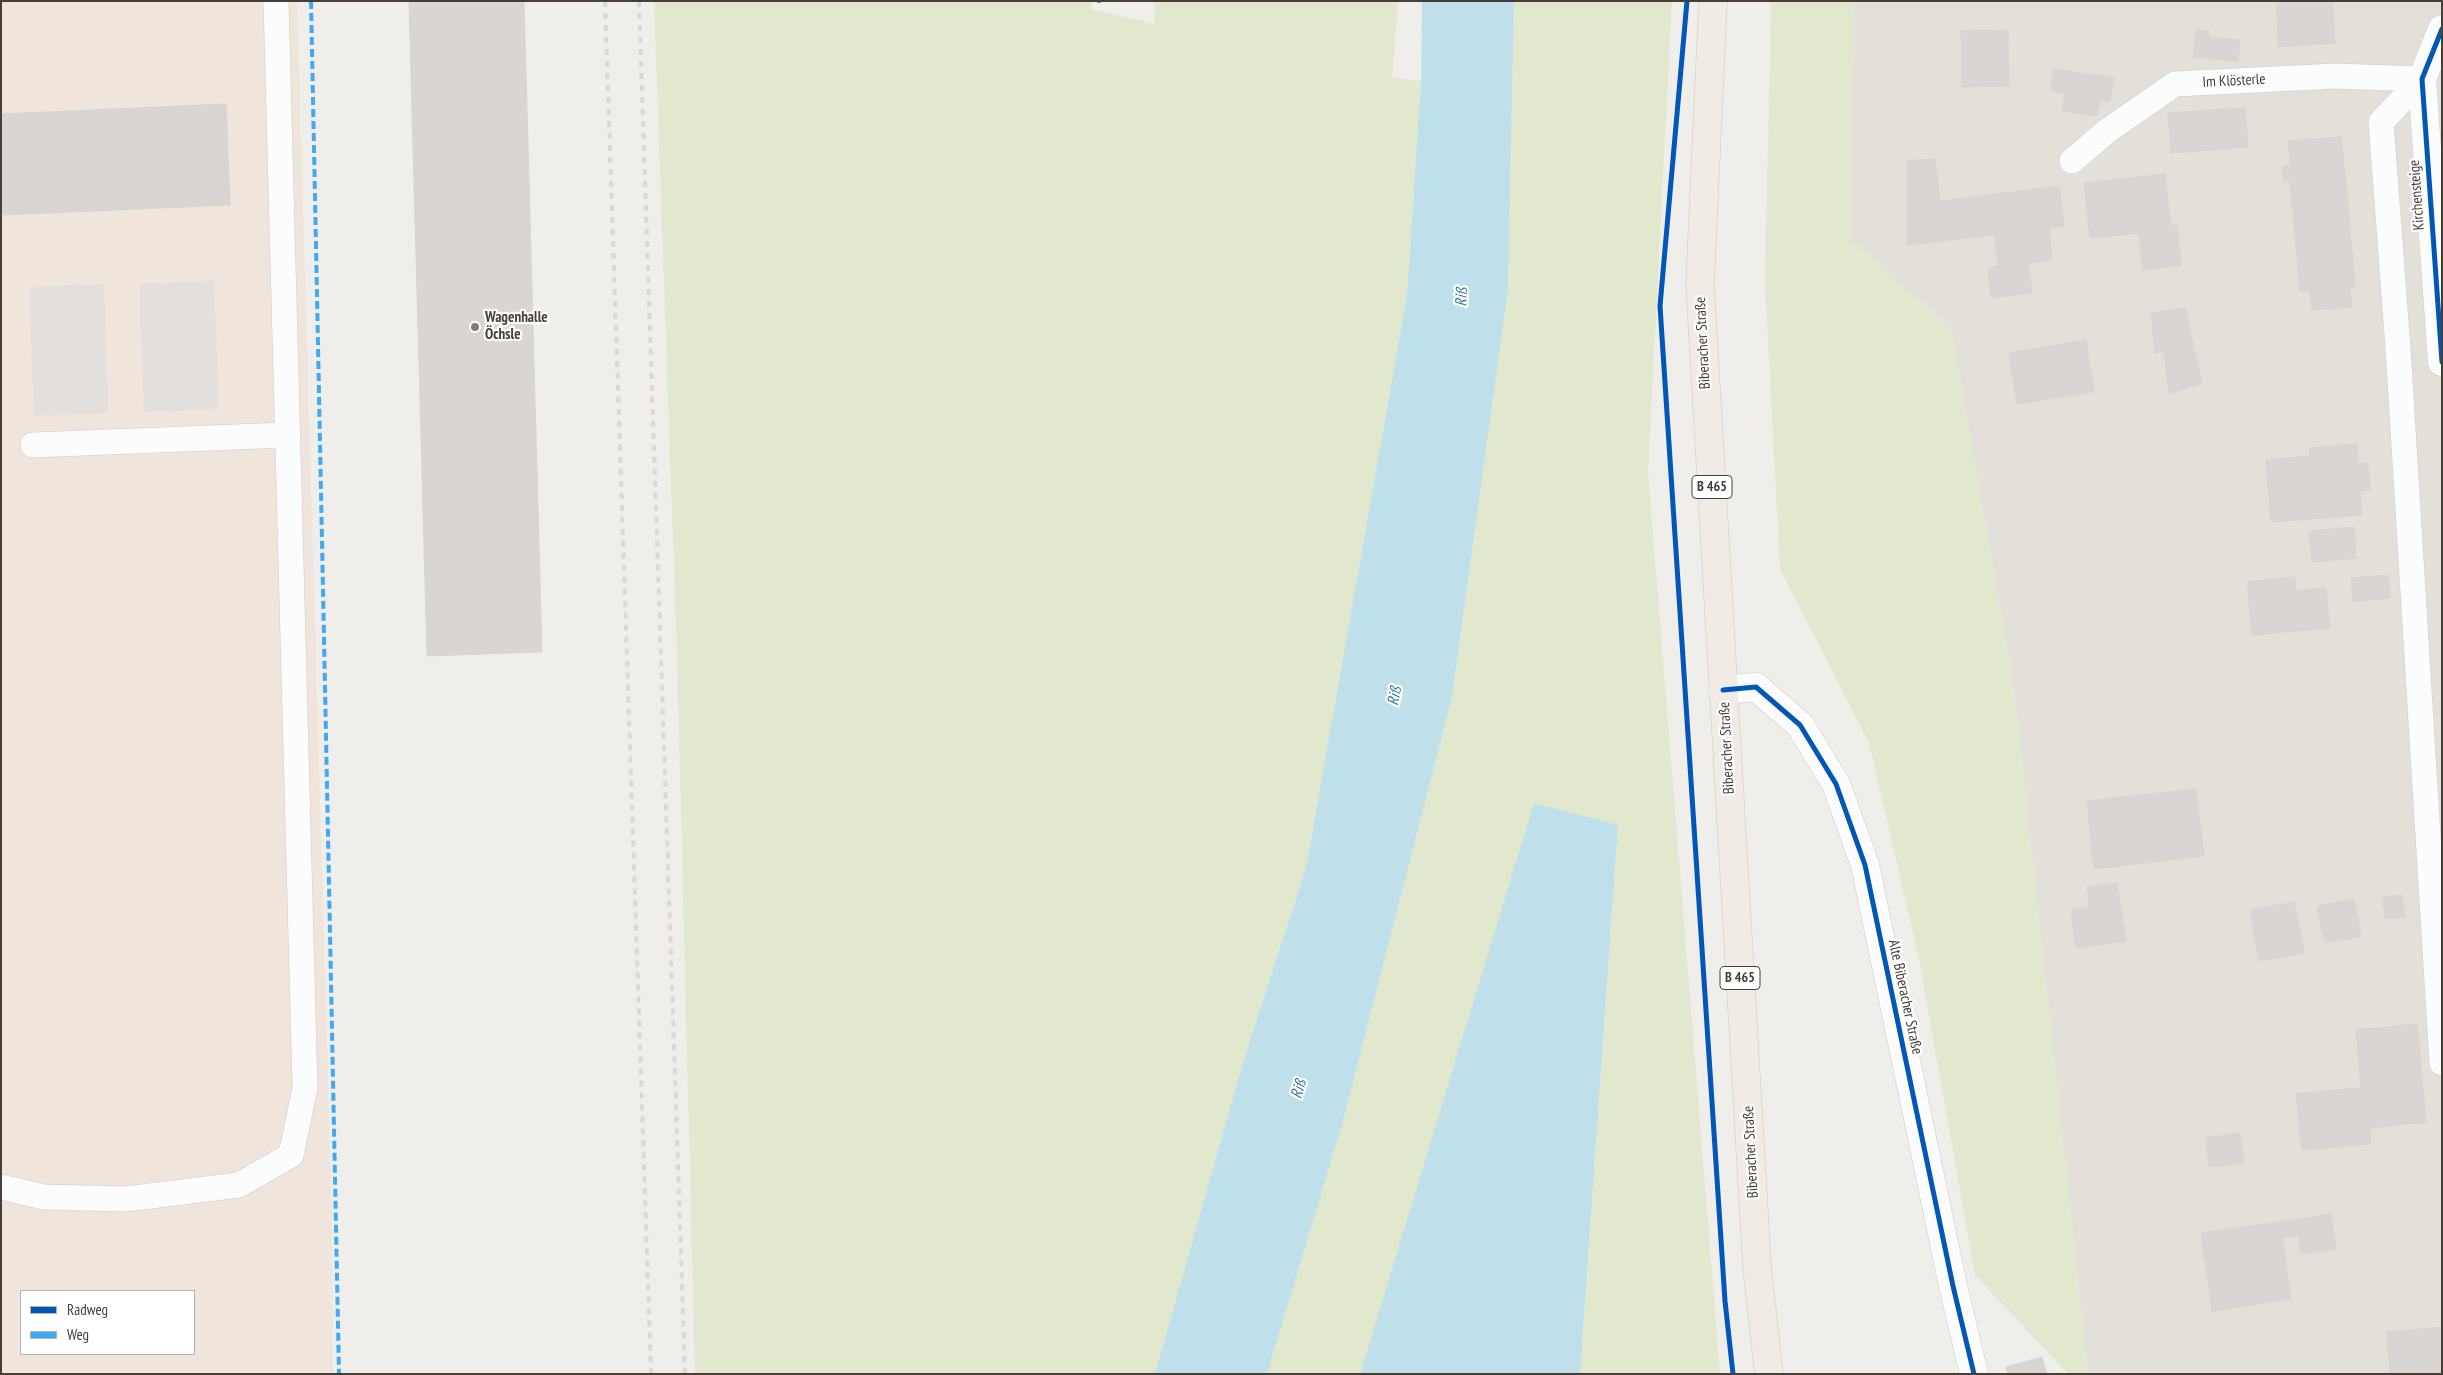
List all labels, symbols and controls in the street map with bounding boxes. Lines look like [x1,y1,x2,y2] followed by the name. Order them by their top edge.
[2202,70,2266,92] street label: Im Klösterle
[2406,159,2428,231] street label: Kirchensteige
[1452,287,1472,307] water label: Riß
[1692,296,1714,390] street label: Biberacher Straße
[485,309,548,344] place label: Wagenhalle Öchsle
[469,321,481,333] marker: Wagenhalle Öchsle
[1692,476,1732,498] road number: B 465
[1384,685,1406,707] water label: Riß
[1716,701,1738,795] street label: Biberacher Straße
[1884,938,1926,1056] street label: Alte Biberacher Straße
[1720,966,1760,990] road number: B 465
[1287,1077,1311,1101] water label: Riß
[1740,1105,1762,1199] street label: Biberacher Straße
[20,1290,195,1355] legend
[67,1300,108,1319] text: Radweg
[67,1325,89,1344] text: Weg

